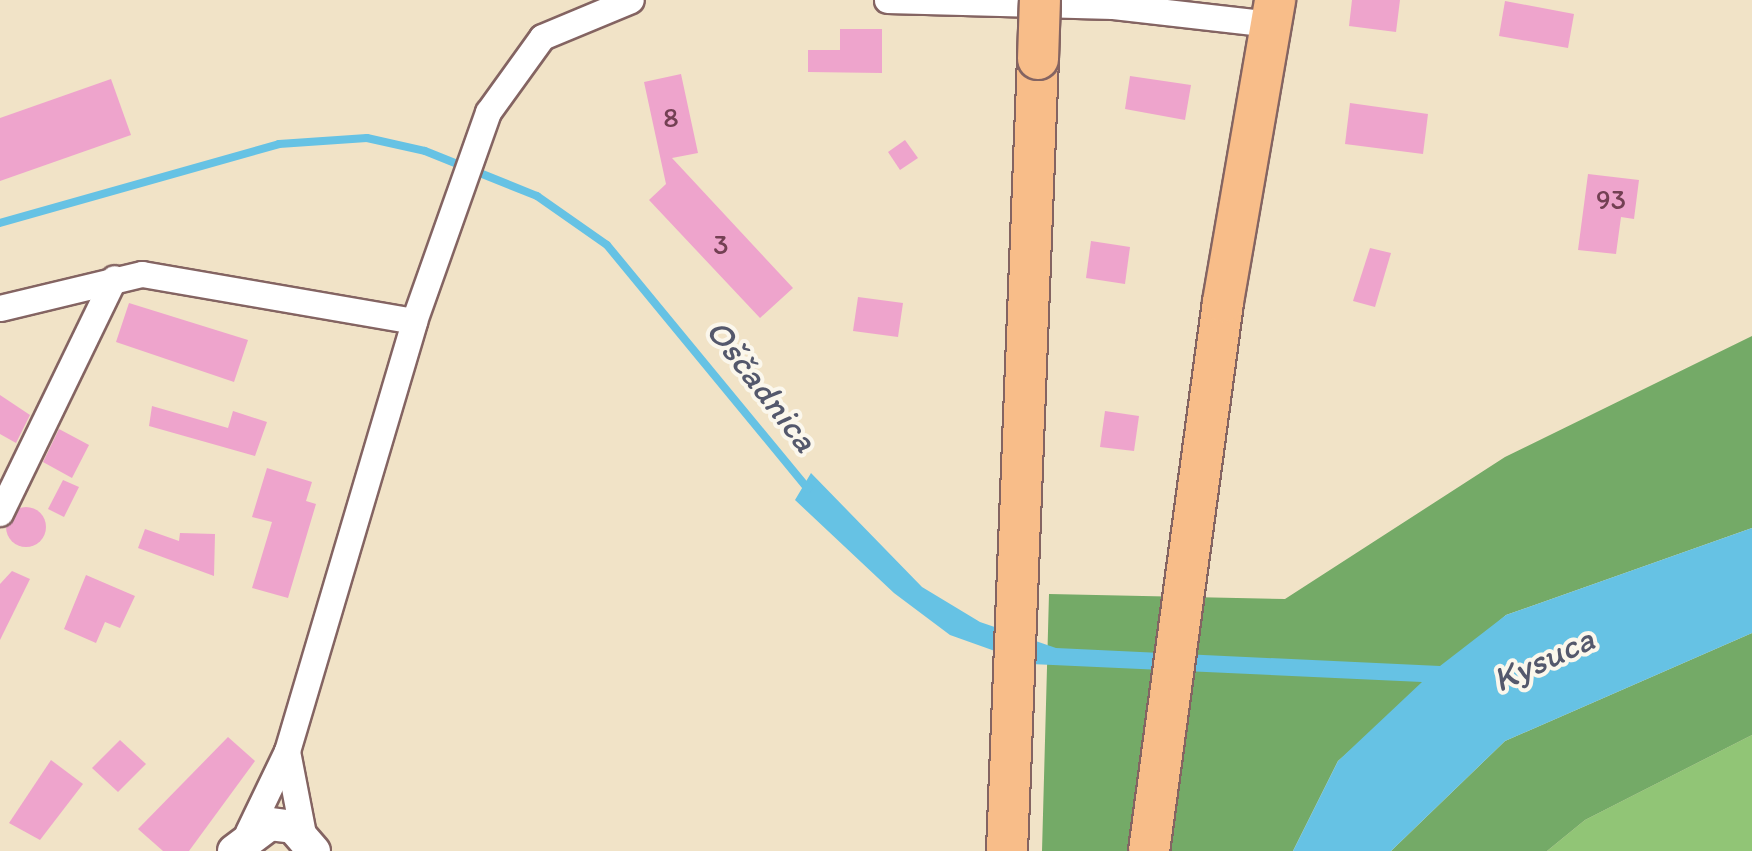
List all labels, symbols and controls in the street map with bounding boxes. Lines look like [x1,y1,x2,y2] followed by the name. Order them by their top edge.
[663,100,679,134] house number: 8
[1596,182,1626,216] house number: 93
[713,227,729,261] house number: 3
[697,310,827,460] water label: Oščadnica
[1486,617,1600,701] water label: Kysuca

